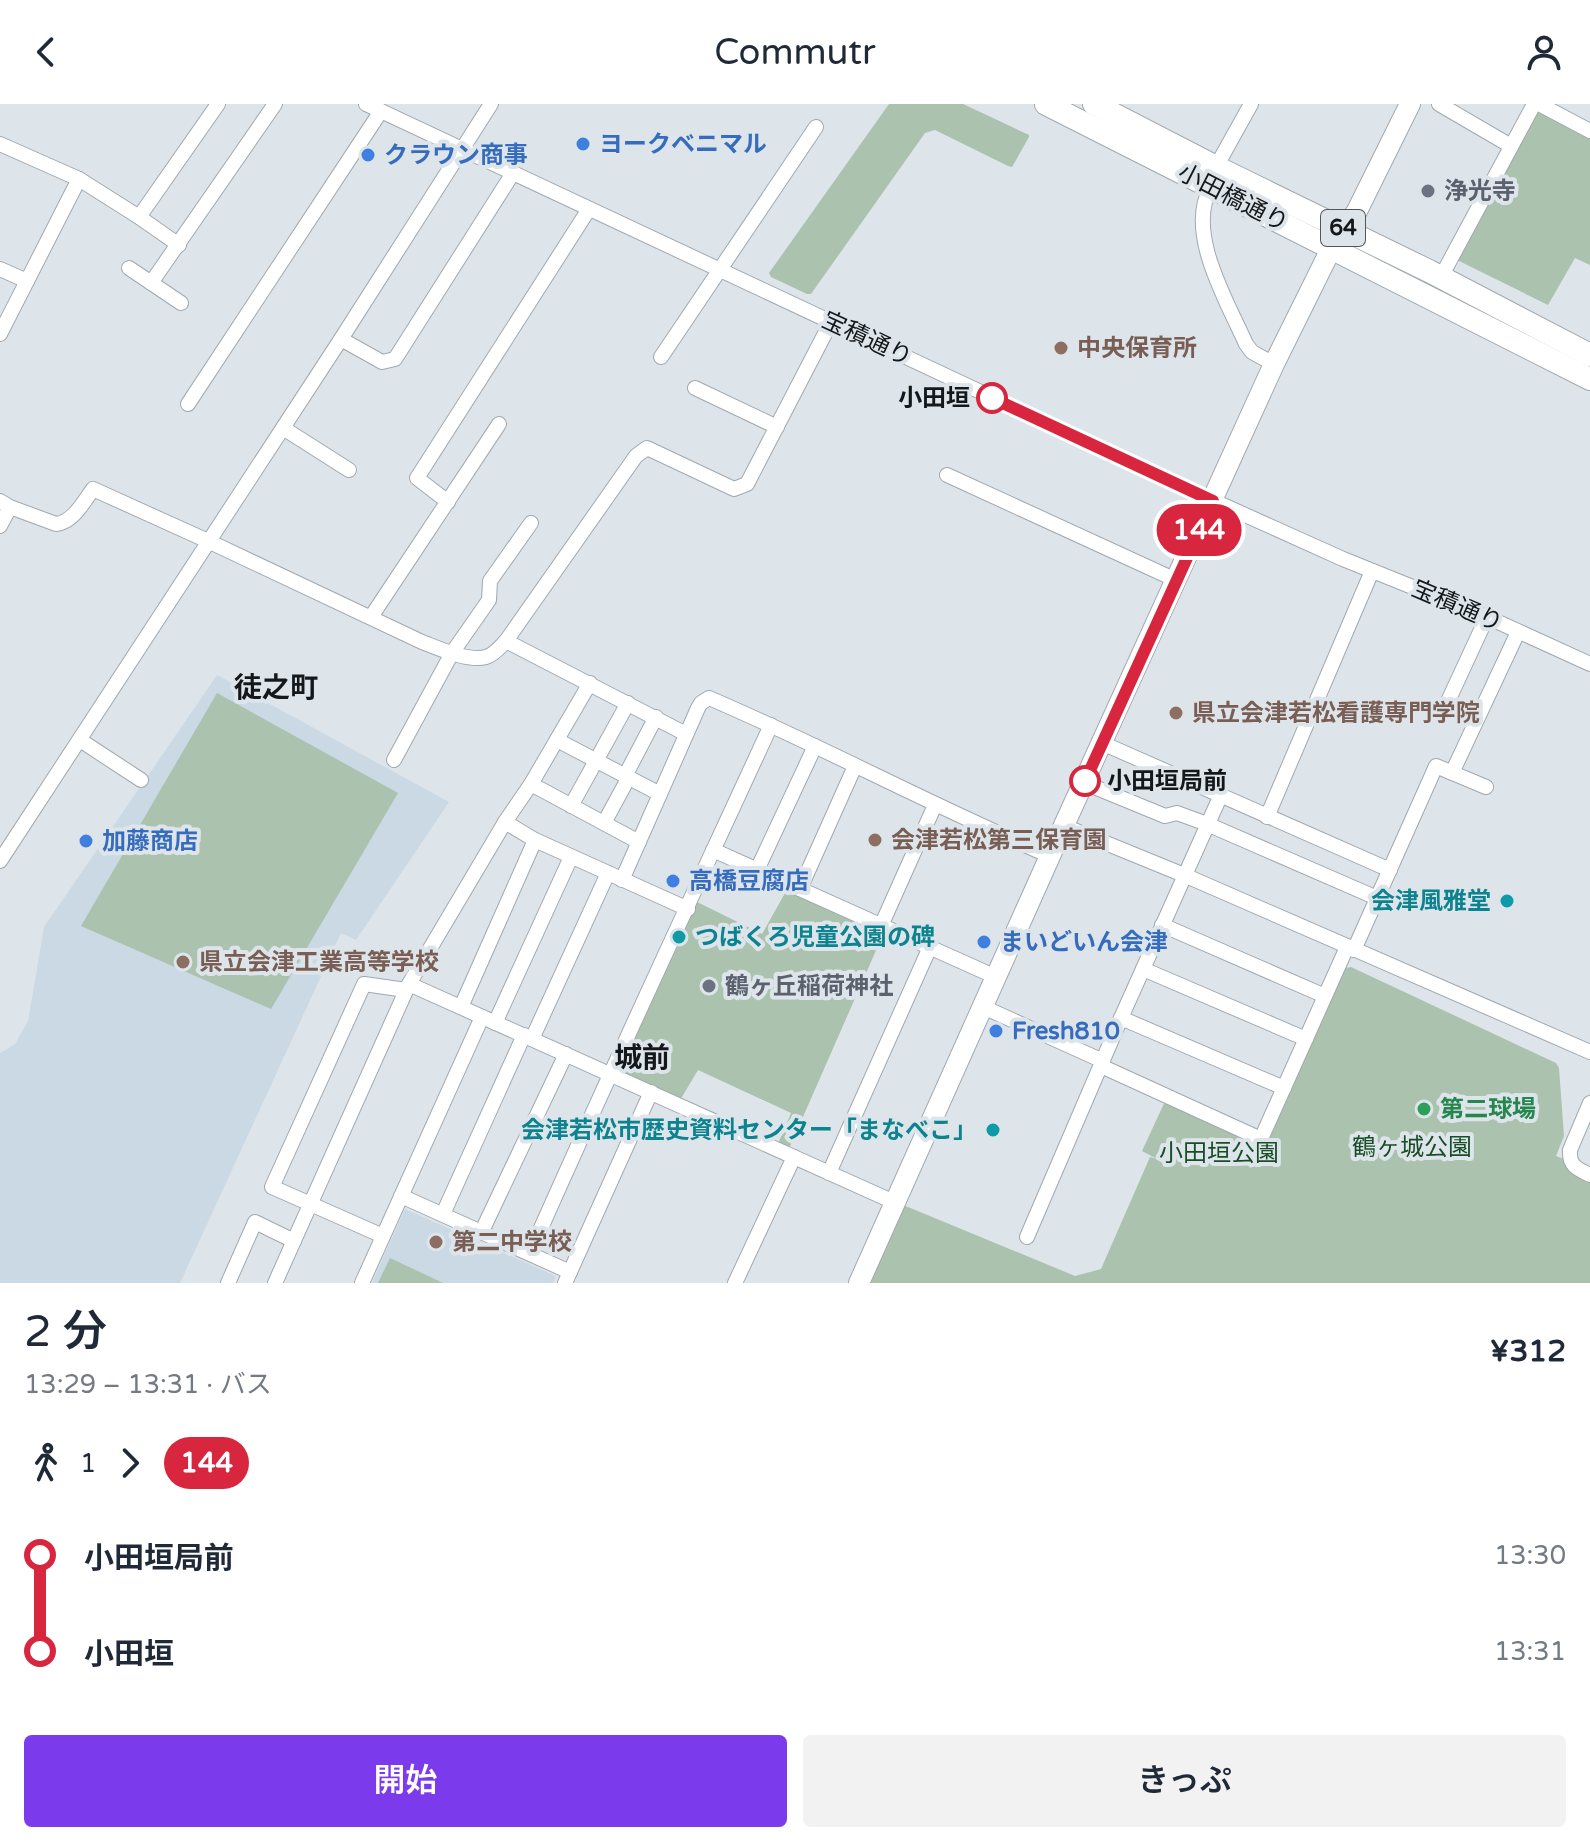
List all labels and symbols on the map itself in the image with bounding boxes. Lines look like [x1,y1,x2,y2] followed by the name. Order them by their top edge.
[599,130,767,159] place label: ヨークベニマル
[574,135,592,153] marker: ヨークベニマル
[384,141,528,170] place label: クラウン商事
[359,146,377,164] marker: クラウン商事
[1173,158,1293,238] street label: 小田橋通り
[1444,177,1516,206] place label: 浄光寺
[1419,182,1437,200] marker: 浄光寺
[1321,210,1365,246] road number: 64
[817,306,917,372] street label: 宝積通り
[1077,334,1197,363] place label: 中央保育所
[1052,339,1070,357] marker: 中央保育所
[977,383,1007,413] marker: 小田垣
[898,384,970,413] place label: 小田垣
[1153,504,1245,556] line badge: 144
[1407,574,1507,638] street label: 宝積通り
[234,671,318,705] district label: 徒之町
[1192,699,1480,728] place label: 県立会津若松看護専門学院
[1167,704,1185,722] marker: 県立会津若松看護専門学院
[1070,766,1100,796] marker: 小田垣局前
[1107,767,1227,796] place label: 小田垣局前
[891,826,1107,855] place label: 会津若松第三保育園
[102,827,198,856] place label: 加藤商店
[866,831,884,849] marker: 会津若松第三保育園
[77,832,95,850] marker: 加藤商店
[689,867,809,896] place label: 高橋豆腐店
[664,872,682,890] marker: 高橋豆腐店
[1371,887,1491,916] place label: 会津風雅堂
[1498,892,1516,910] marker: 会津風雅堂
[695,923,935,952] place label: つばくろ児童公園の碑
[670,928,688,946] marker: つばくろ児童公園の碑
[1000,928,1168,957] place label: まいどいん会津
[975,933,993,951] marker: まいどいん会津
[199,948,439,977] place label: 県立会津工業高等学校
[174,953,192,971] marker: 県立会津工業高等学校
[725,972,893,1001] place label: 鶴ヶ丘稲荷神社
[700,977,718,995] marker: 鶴ヶ丘稲荷神社
[1012,1017,1120,1046] place label: Fresh810
[987,1022,1005,1040] marker: Fresh810
[614,1041,670,1075] district label: 城前
[1440,1095,1536,1124] place label: 第二球場
[1415,1100,1433,1118] marker: 第二球場
[521,1116,977,1145] place label: 会津若松市歴史資料センター「まなべこ」
[984,1121,1002,1139] marker: 会津若松市歴史資料センター「まなべこ」
[1352,1133,1472,1162] park label: 鶴ヶ城公園
[1159,1139,1279,1168] park label: 小田垣公園
[452,1228,572,1257] place label: 第二中学校
[427,1233,445,1251] marker: 第二中学校

